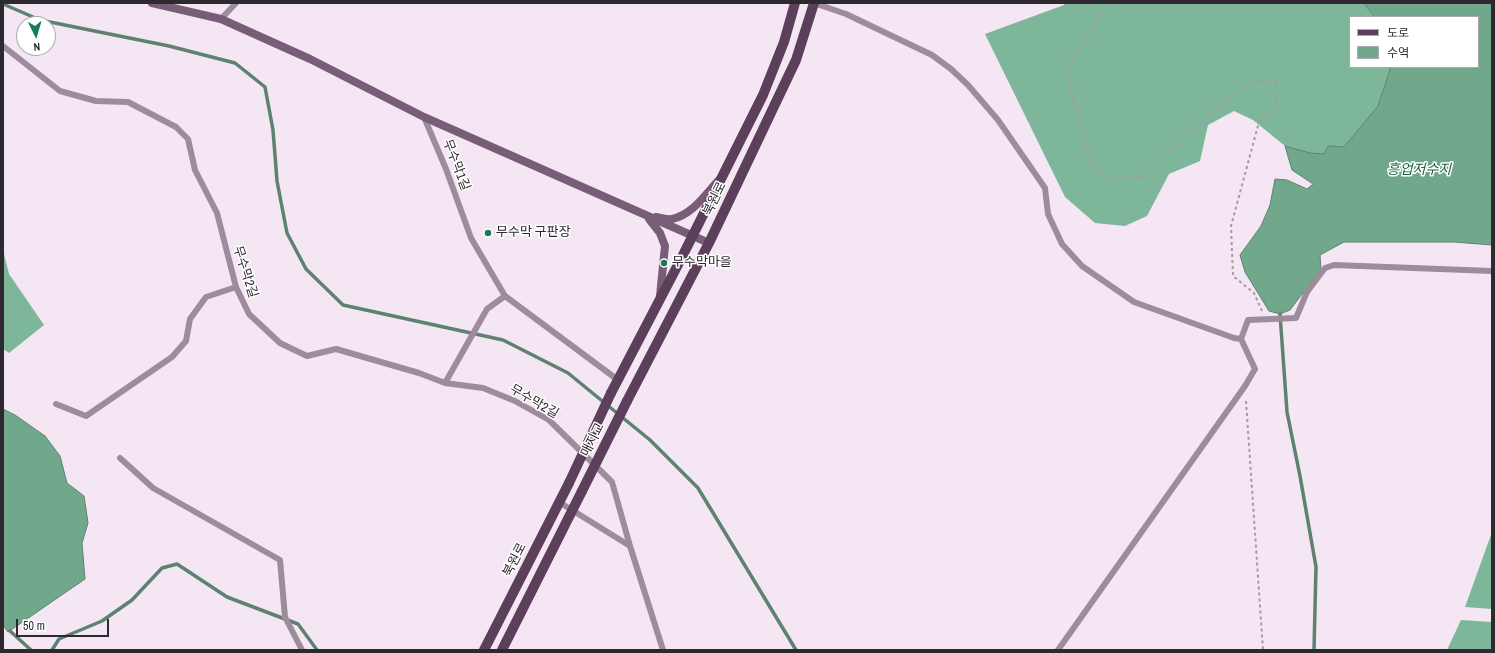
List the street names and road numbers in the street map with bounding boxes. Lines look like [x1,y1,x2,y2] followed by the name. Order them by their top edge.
[439,137,473,193] street label: 무수막1길
[700,179,730,219] street label: 북원로
[229,244,261,300] street label: 무수막2길
[507,382,561,422] street label: 무수막2길
[578,420,608,460] street label: 매지교
[500,540,530,580] street label: 북원로

